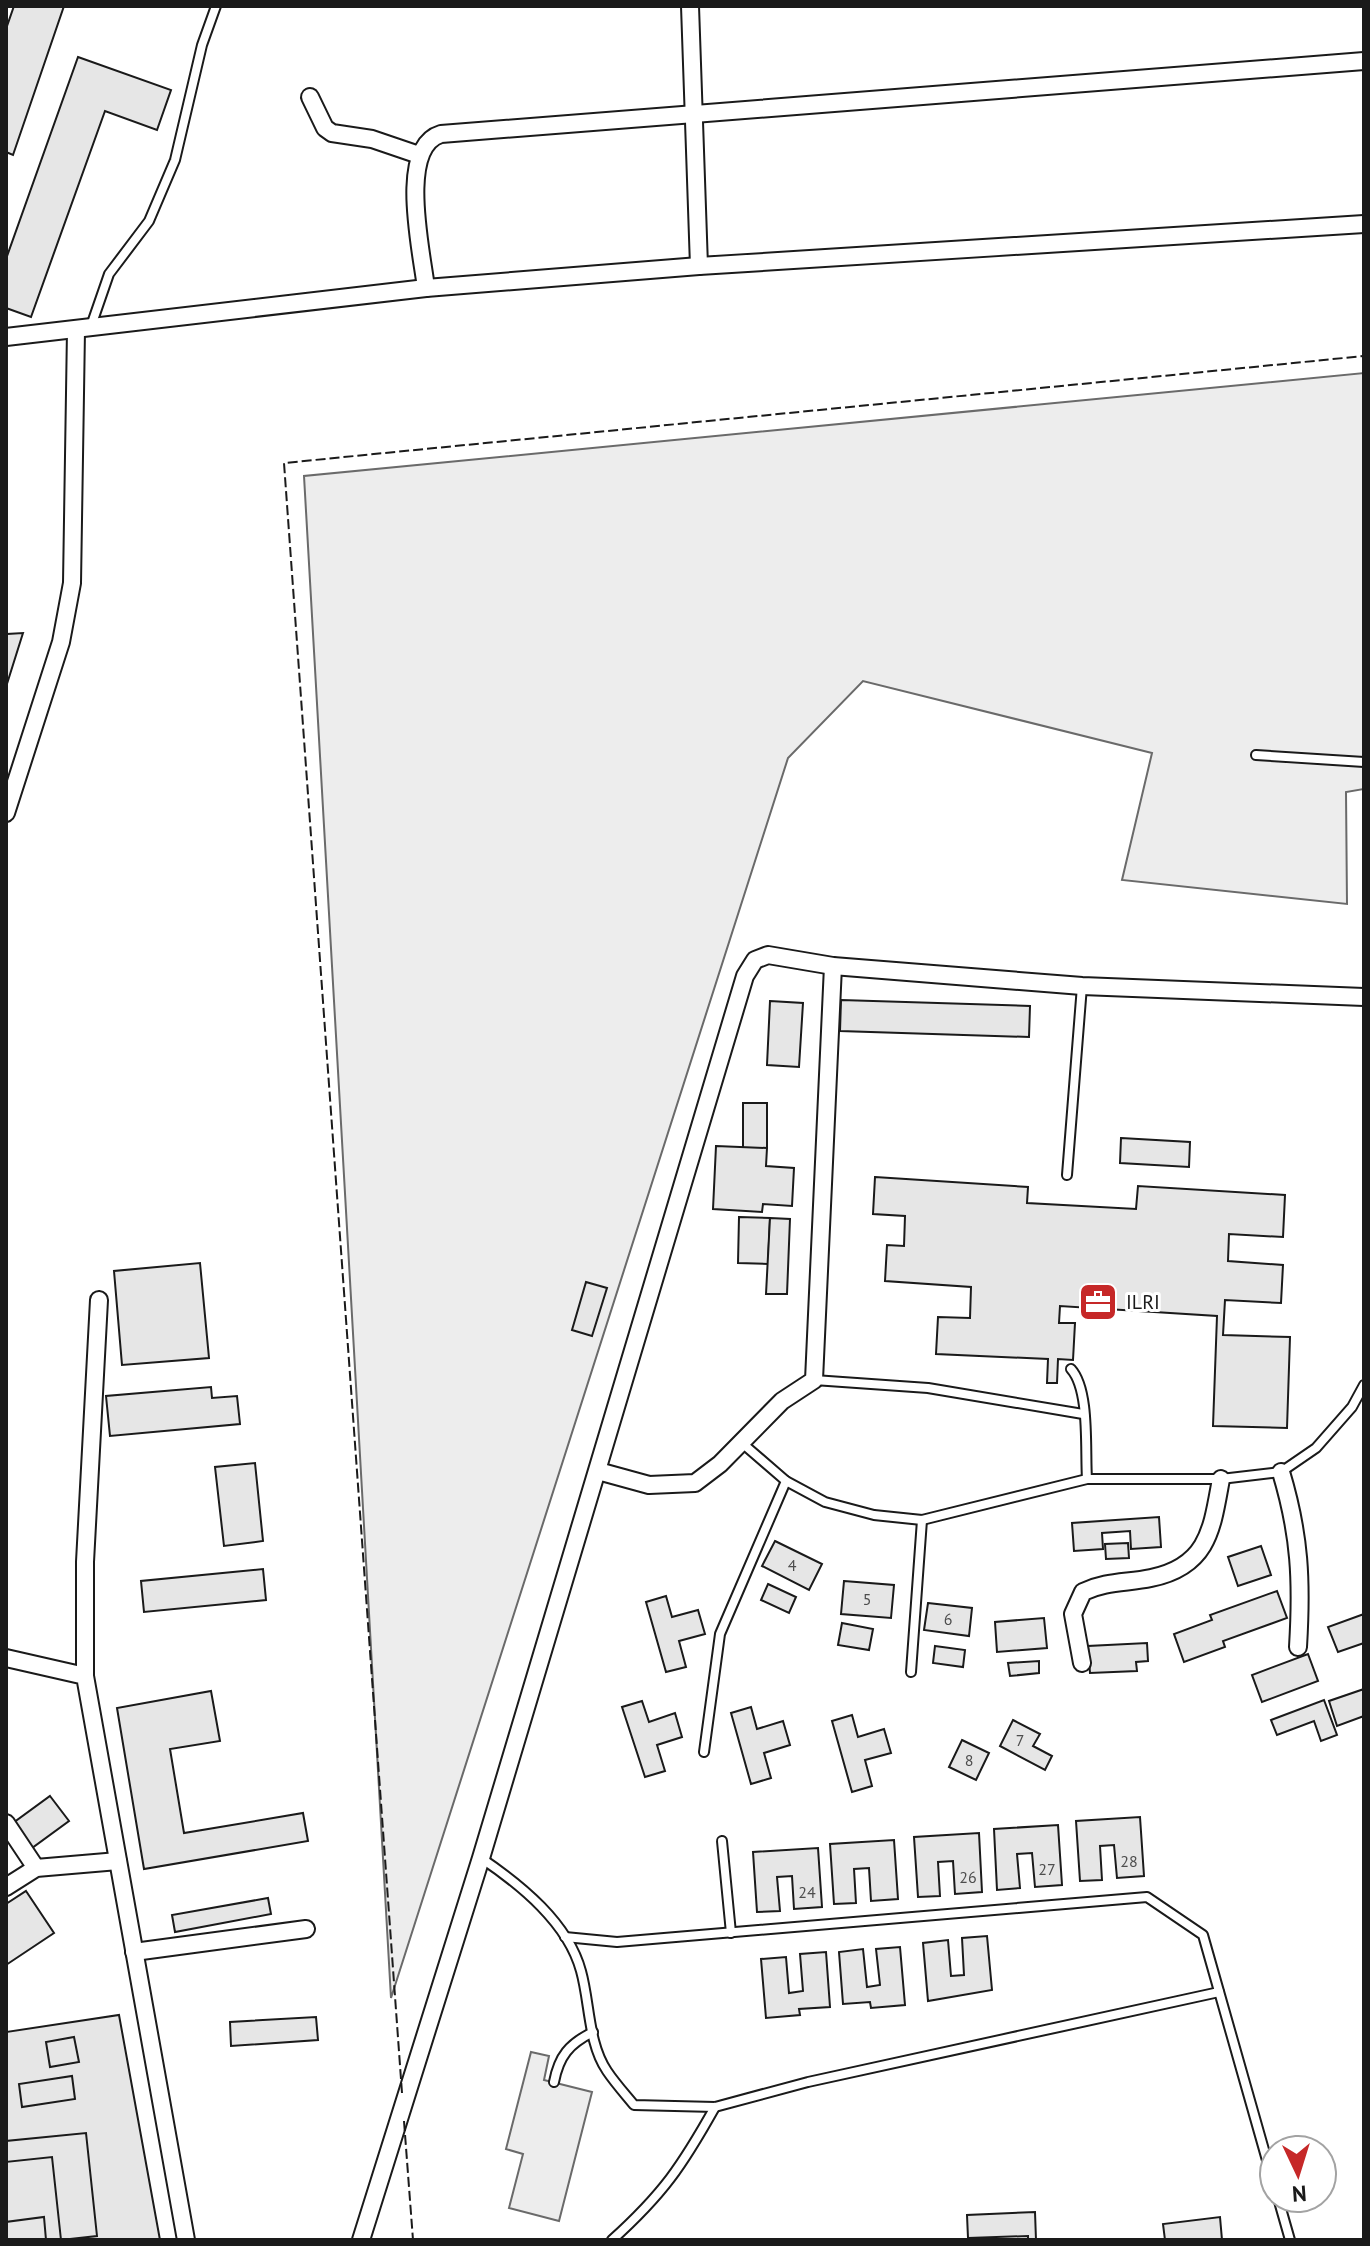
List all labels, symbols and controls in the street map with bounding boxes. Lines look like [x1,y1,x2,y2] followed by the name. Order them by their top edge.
[1077,1281,1119,1323] office icon: ILRI
[1126,1289,1160,1315] place label: ILRI
[788,1555,797,1575] house number: 4
[863,1589,871,1609] house number: 5
[944,1609,952,1629] house number: 6
[1016,1730,1024,1750] house number: 7
[965,1750,973,1770] house number: 8
[1120,1851,1138,1871] house number: 28
[1038,1859,1056,1879] house number: 27
[959,1867,977,1887] house number: 26
[798,1882,816,1902] house number: 24
[1258,2134,1338,2214] north arrow
[1291,2179,1308,2208] text: N

